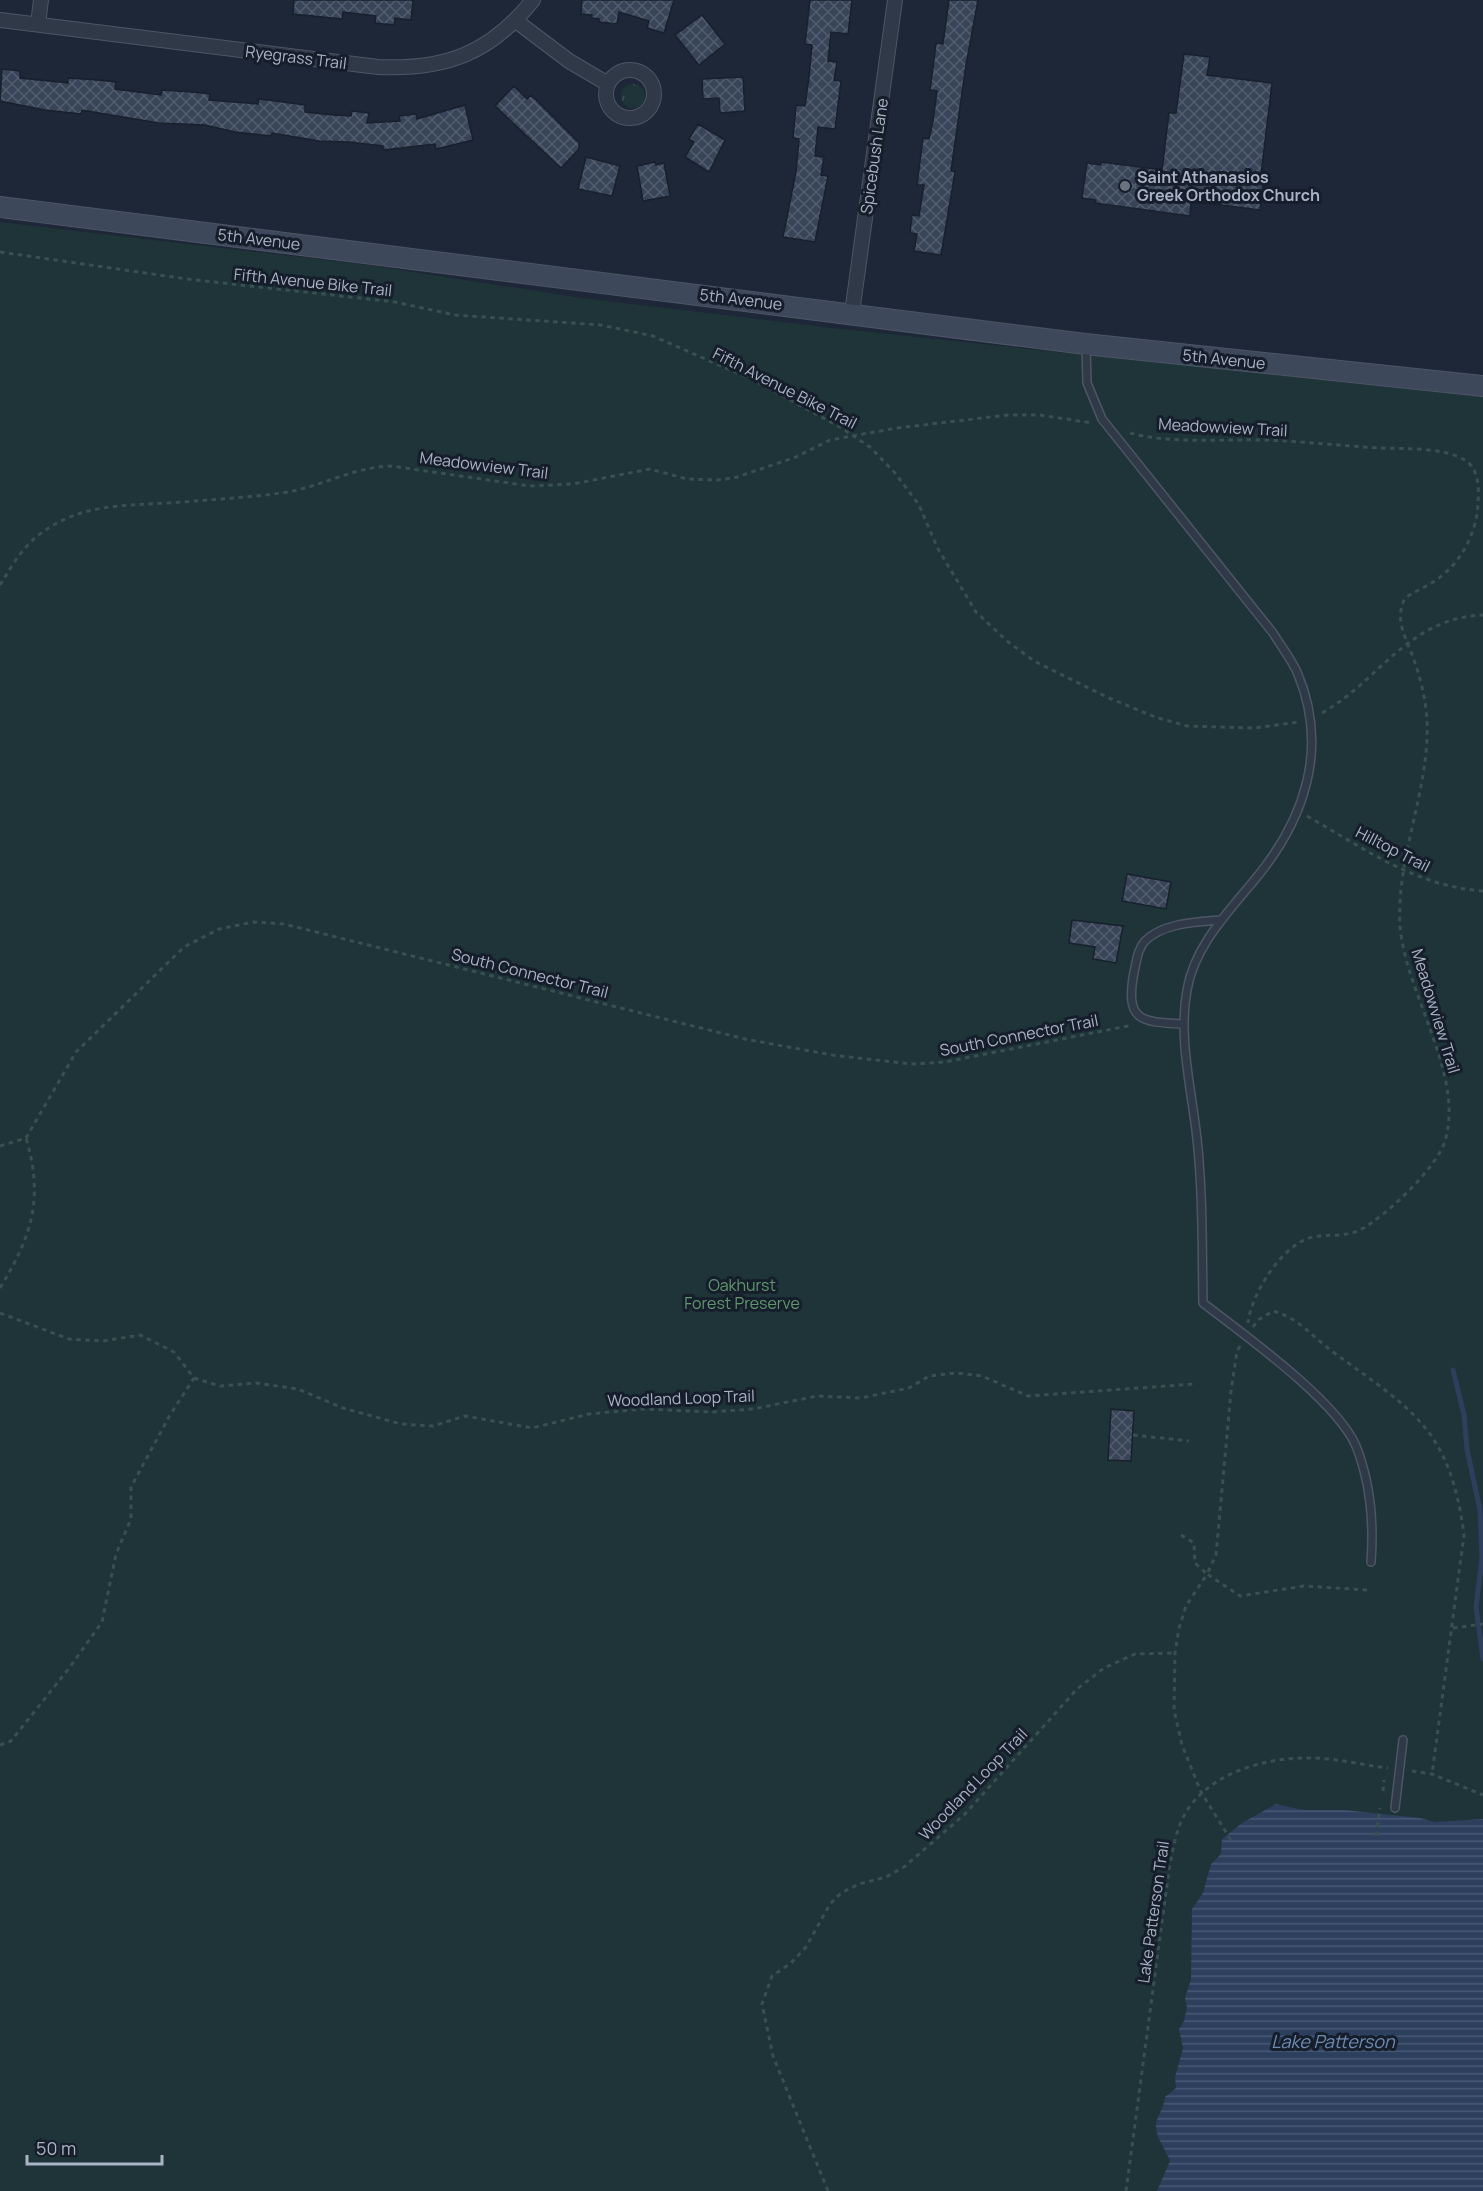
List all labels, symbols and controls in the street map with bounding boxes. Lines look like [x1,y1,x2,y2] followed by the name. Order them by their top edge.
[244,40,348,74] street label: Ryegrass Trail
[855,97,893,215] street label: Spicebush Lane
[1137,166,1320,206] place label: Saint Athanasios Greek Orthodox Church
[1118,179,1132,193] marker: Saint Athanasios Greek Orthodox Church
[216,223,302,255] street label: 5th Avenue
[233,263,393,301] street label: Fifth Avenue Bike Trail
[698,283,784,315] street label: 5th Avenue
[709,342,861,434] street label: Fifth Avenue Bike Trail
[1182,344,1266,374] street label: 5th Avenue
[1158,413,1288,441] street label: Meadowview Trail
[418,446,550,484] street label: Meadowview Trail
[1352,821,1434,877] street label: Hilltop Trail
[449,943,611,1003] street label: South Connector Trail
[1407,946,1465,1076] street label: Meadowview Trail
[938,1009,1100,1061] street label: South Connector Trail
[684,1274,800,1314] park label: Oakhurst Forest Preserve
[607,1384,755,1412] street label: Woodland Loop Trail
[914,1723,1032,1845] street label: Woodland Loop Trail
[1132,1839,1174,1985] street label: Lake Patterson Trail
[1271,2029,1396,2053] water label: Lake Patterson
[27,2128,162,2166] scale bar
[36,2136,76,2160] text: 50 m

